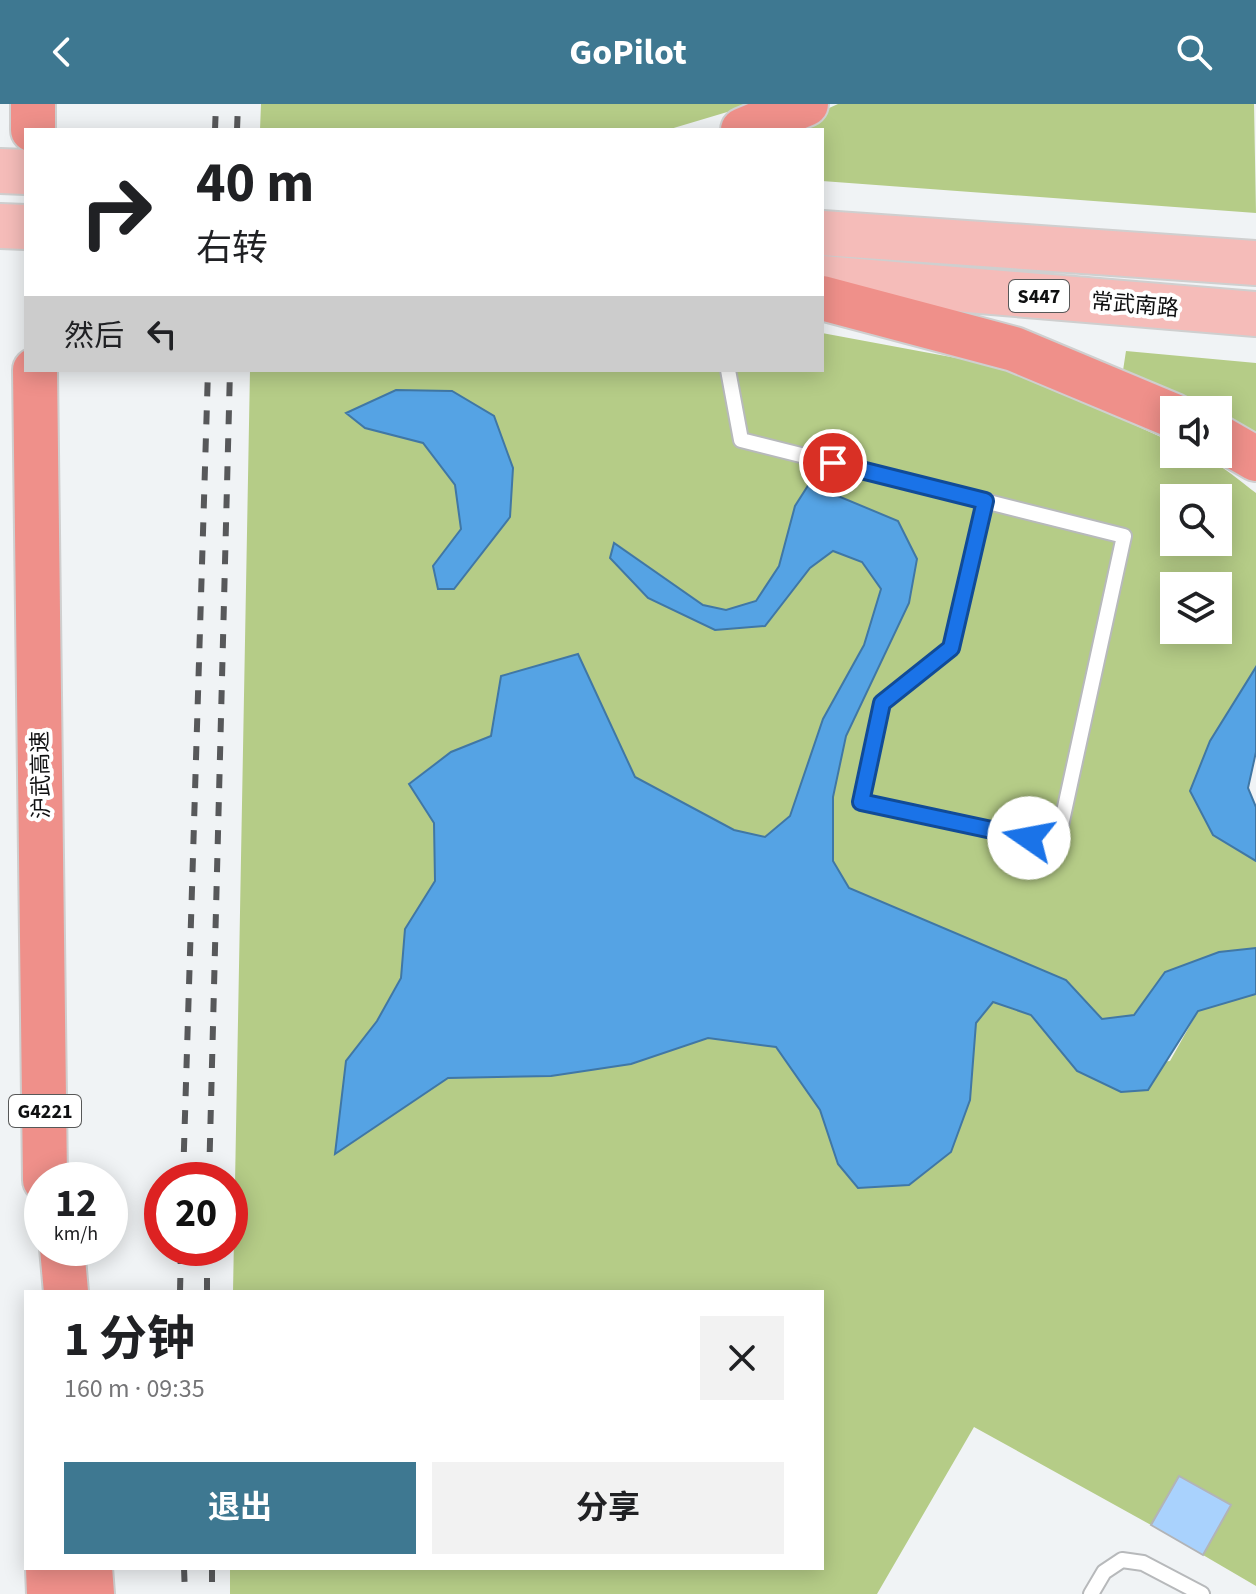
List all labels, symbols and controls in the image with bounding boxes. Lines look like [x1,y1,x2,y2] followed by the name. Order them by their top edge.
[569,27,687,78] text: GoPilot
[40,30,84,74] icon: back
[1172,30,1216,74] icon: search
[196,144,314,223] text: 40 m
[64,160,168,264] icon: right
[196,223,268,274] text: 右转
[1009,280,1069,312] road number: S447
[1090,285,1180,325] street label: 常武南路
[140,312,184,356] icon: left
[64,315,124,358] text: 然后
[1160,396,1232,644] map controls
[1160,396,1232,468] button: sound
[799,429,867,497] pin
[811,441,855,485] icon: arrive
[1160,484,1232,556] button: search
[1160,572,1232,644] button: layers
[24,731,58,819] street label: 沪武高速
[987,796,1071,880] position arrow
[9,1095,81,1127] road number: G4221
[144,1162,248,1266] speed limit sign: 20
[55,1175,97,1232] text: 12
[54,1220,98,1248] text: km/h
[64,1306,195,1374] text: 1 分钟
[700,1316,784,1400] button: close
[64,1370,205,1407] text: 160 m · 09:35
[64,1462,416,1554] button: 退出
[432,1462,784,1554] button: 分享

